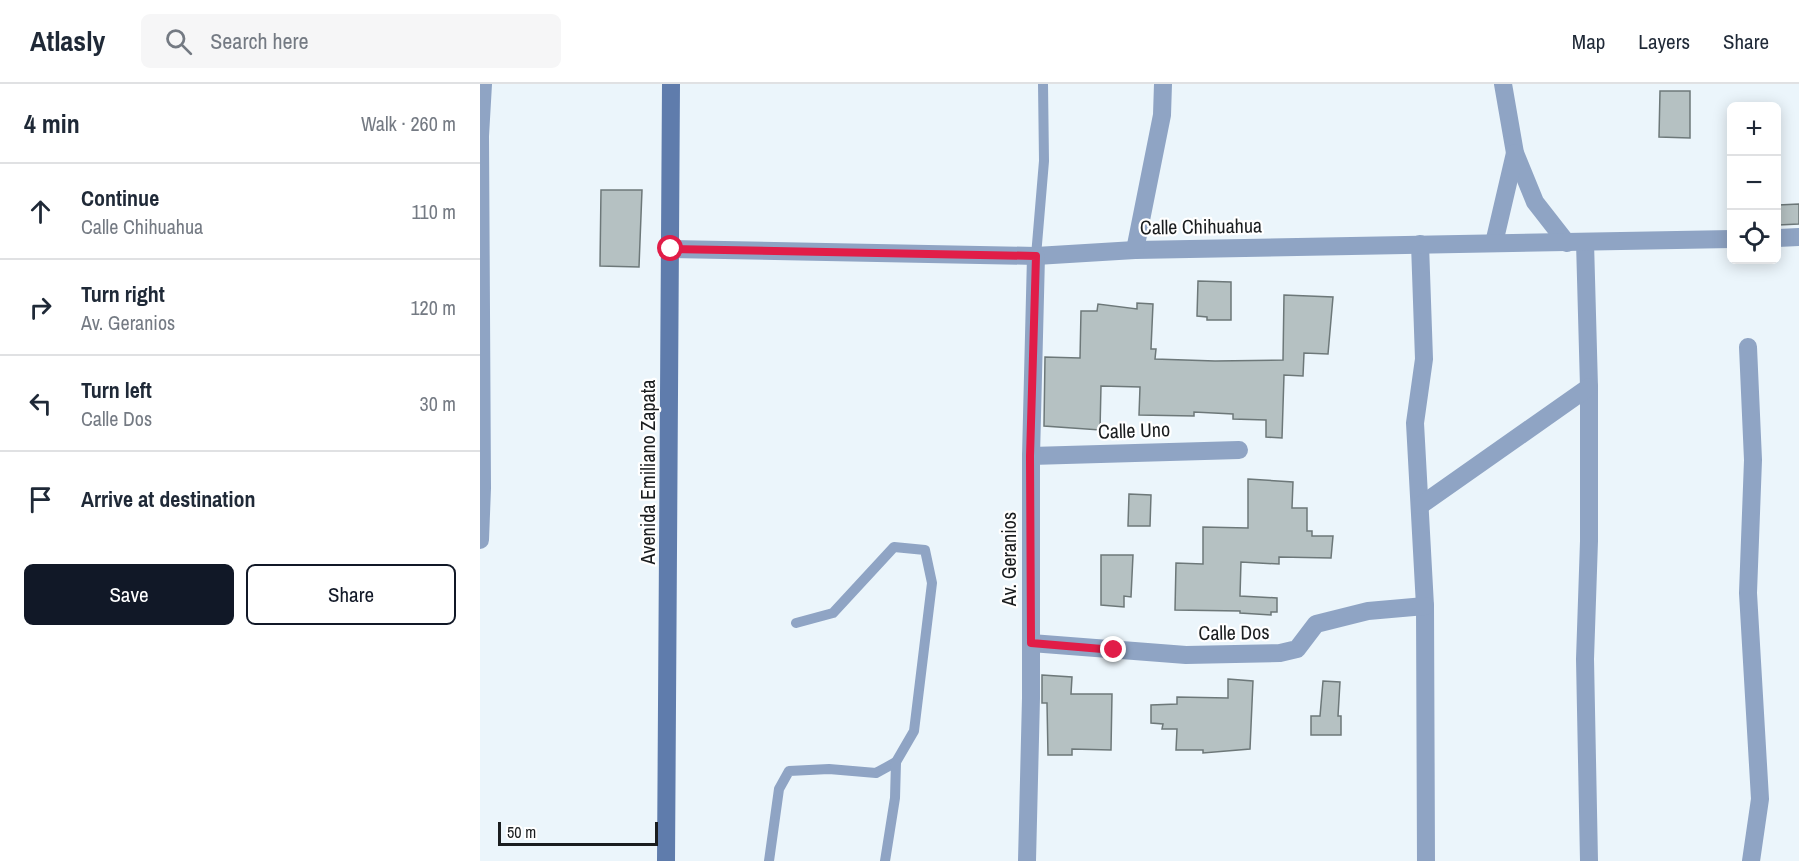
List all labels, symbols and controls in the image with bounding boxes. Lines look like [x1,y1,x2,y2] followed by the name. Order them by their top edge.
[141,14,561,68] search box
[30,22,105,60] text: Atlasly
[162,25,195,58] icon: search
[210,26,309,56] text: Search here
[1572,27,1605,56] text: Map
[1638,27,1690,56] text: Layers
[1723,27,1769,56] text: Share
[1727,102,1781,264] map controls
[1727,102,1781,156] button: +
[24,106,80,141] text: 4 min
[361,110,456,137] text: Walk · 260 m
[1727,156,1781,210] button: −
[81,183,159,213] text: Continue
[24,195,57,228] icon: ahead
[412,198,456,225] text: 110 m
[1727,210,1781,264] button: locate
[1140,211,1262,241] street label: Calle Chihuahua
[81,213,203,240] text: Calle Chihuahua
[657,235,683,261] route start
[81,279,165,309] text: Turn right
[24,291,57,324] icon: right
[410,294,456,321] text: 120 m
[81,309,175,336] text: Av. Geranios
[81,375,152,405] text: Turn left
[634,380,661,565] street label: Avenida Emiliano Zapata
[24,387,57,420] icon: left
[420,390,456,417] text: 30 m
[81,405,152,432] text: Calle Dos
[1098,415,1170,445] street label: Calle Uno
[24,483,57,516] icon: arrive
[81,484,255,514] text: Arrive at destination
[995,512,1022,607] street label: Av. Geranios
[24,564,234,625] button: Save
[246,564,456,625] button: Share
[1198,618,1270,646] street label: Calle Dos
[1100,636,1126,662] route end
[498,819,658,846] scale bar
[507,821,536,843] text: 50 m

